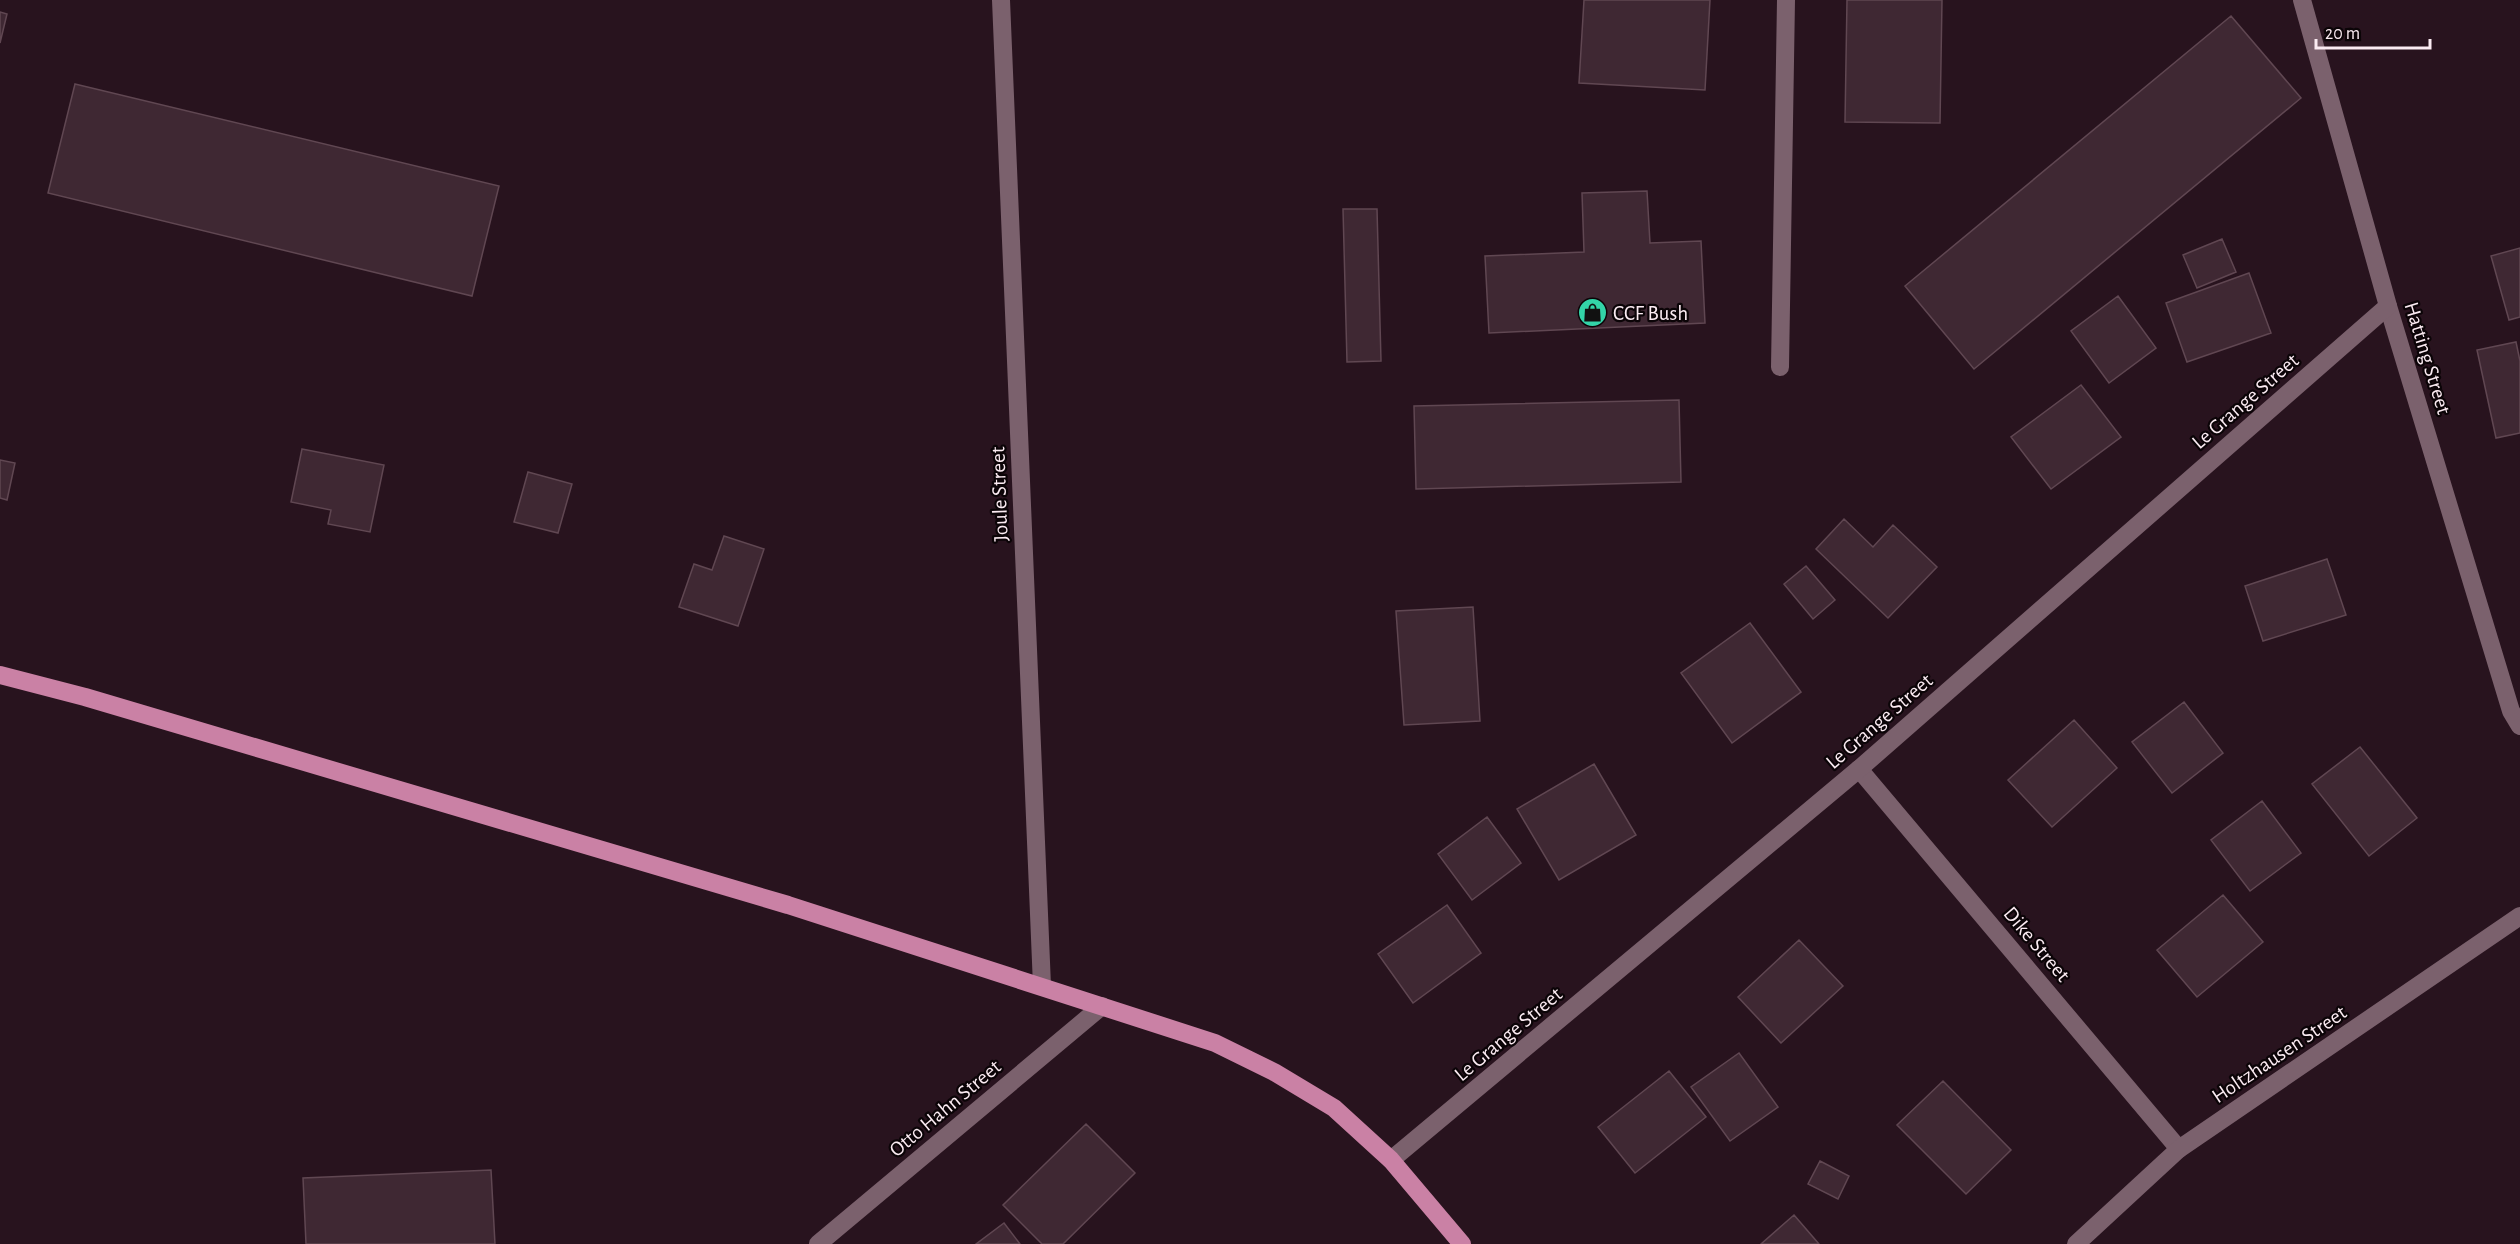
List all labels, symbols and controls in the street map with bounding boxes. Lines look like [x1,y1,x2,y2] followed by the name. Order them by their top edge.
[2316,12,2430,50] scale bar
[2325,25,2360,43] text: 20 m
[1576,297,1608,329] shop icon: CCF Bush
[2401,300,2455,417] street label: Hatting Street
[1613,303,1688,324] place label: CCF Bush
[2188,349,2303,453] street label: Le Grange Street
[987,446,1012,542] street label: Joule Street
[1822,669,1937,773] street label: Le Grange Street
[1999,903,2074,986] street label: Dike Street
[1450,983,1566,1085] street label: Le Grange Street
[2208,1002,2351,1107] street label: Holtzhausen Street
[886,1056,1005,1161] street label: Otto Hahn Street

